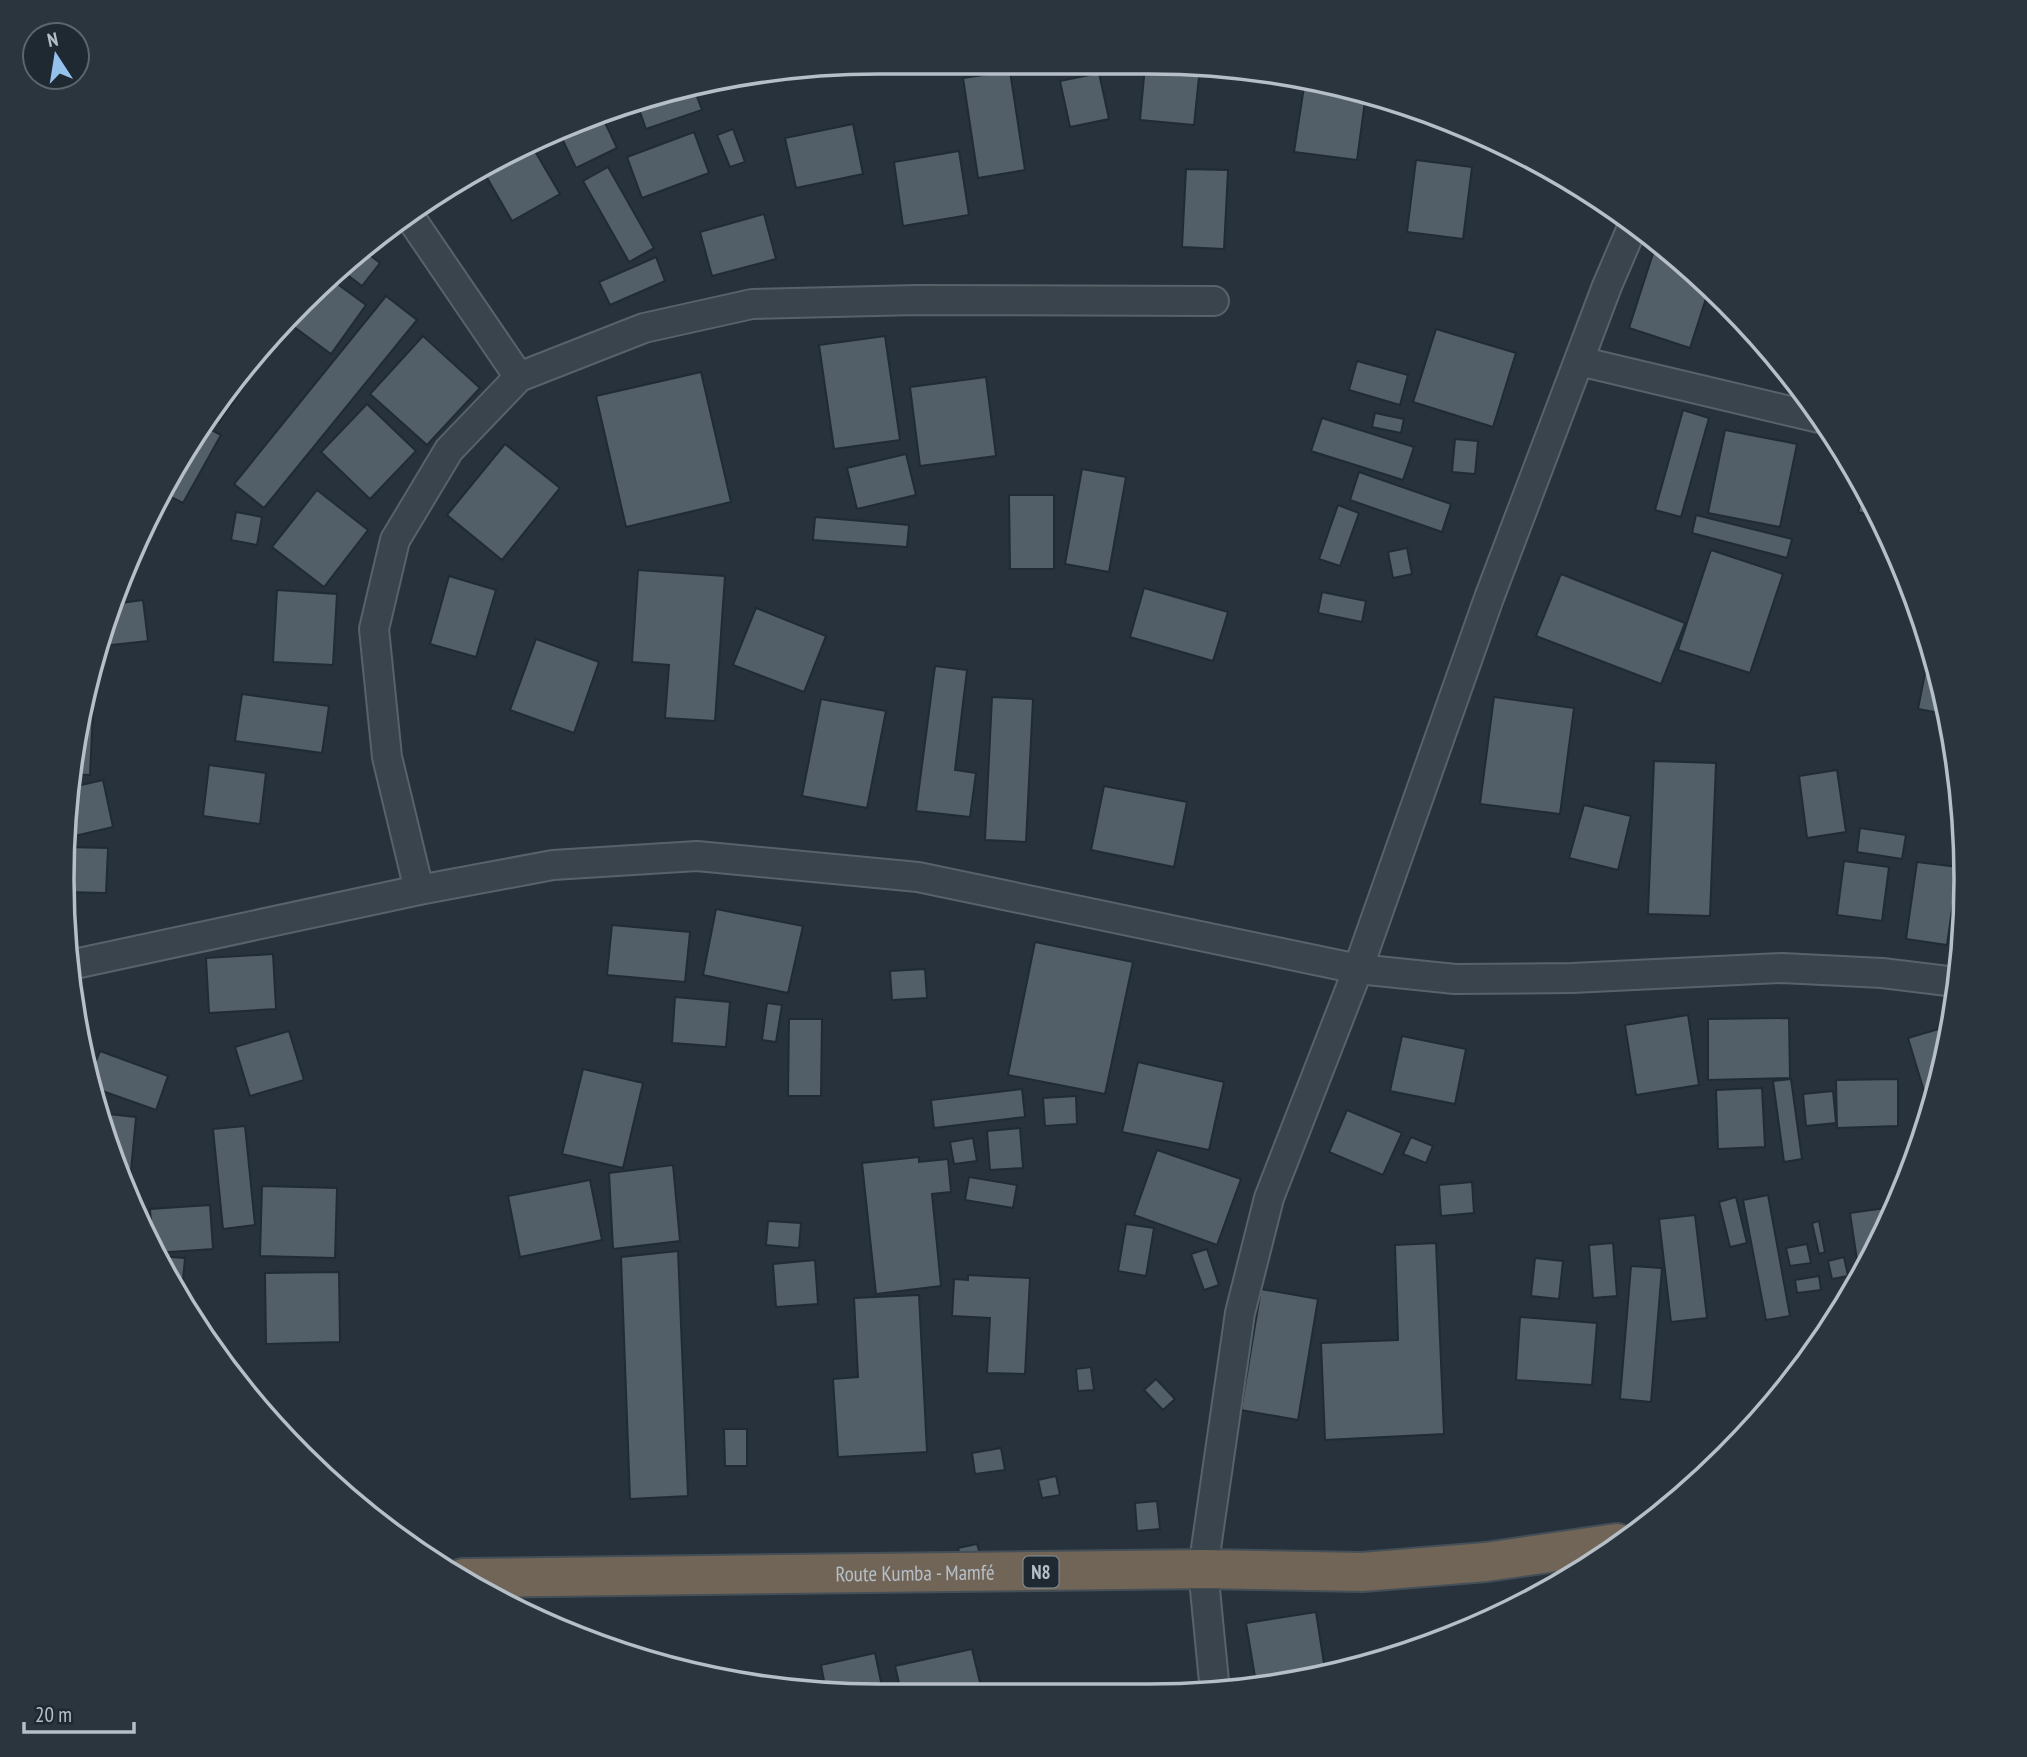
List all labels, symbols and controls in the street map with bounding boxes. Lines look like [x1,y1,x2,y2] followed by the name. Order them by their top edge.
[21,21,91,91] north arrow
[45,27,60,52] text: N
[1024,1556,1058,1588] road number: N8
[835,1558,995,1587] street label: Route Kumba - Mamfé
[24,1690,135,1734] scale bar
[35,1701,72,1728] text: 20 m

